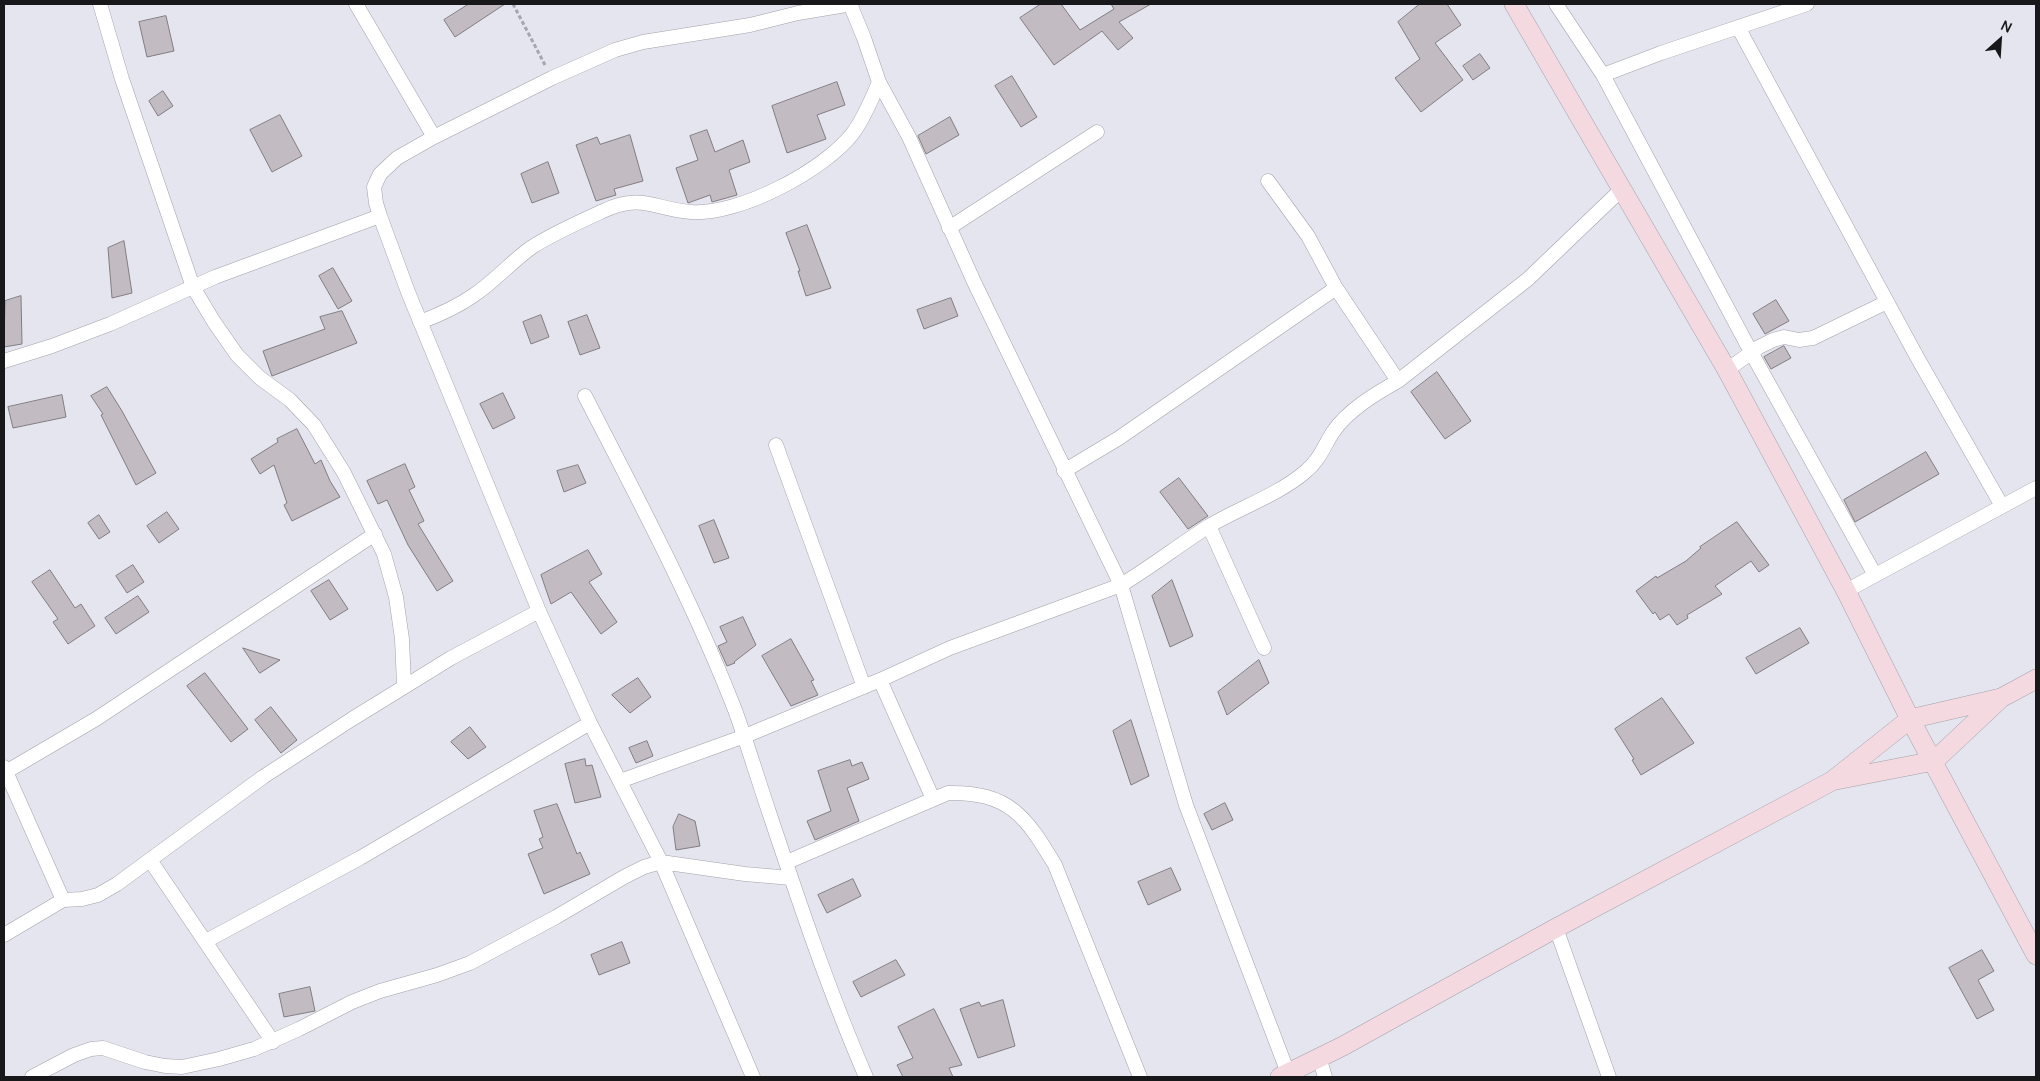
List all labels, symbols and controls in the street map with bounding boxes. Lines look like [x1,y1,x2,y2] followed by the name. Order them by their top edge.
[1975,15,2025,65] north arrow
[1998,15,2015,37] text: N

